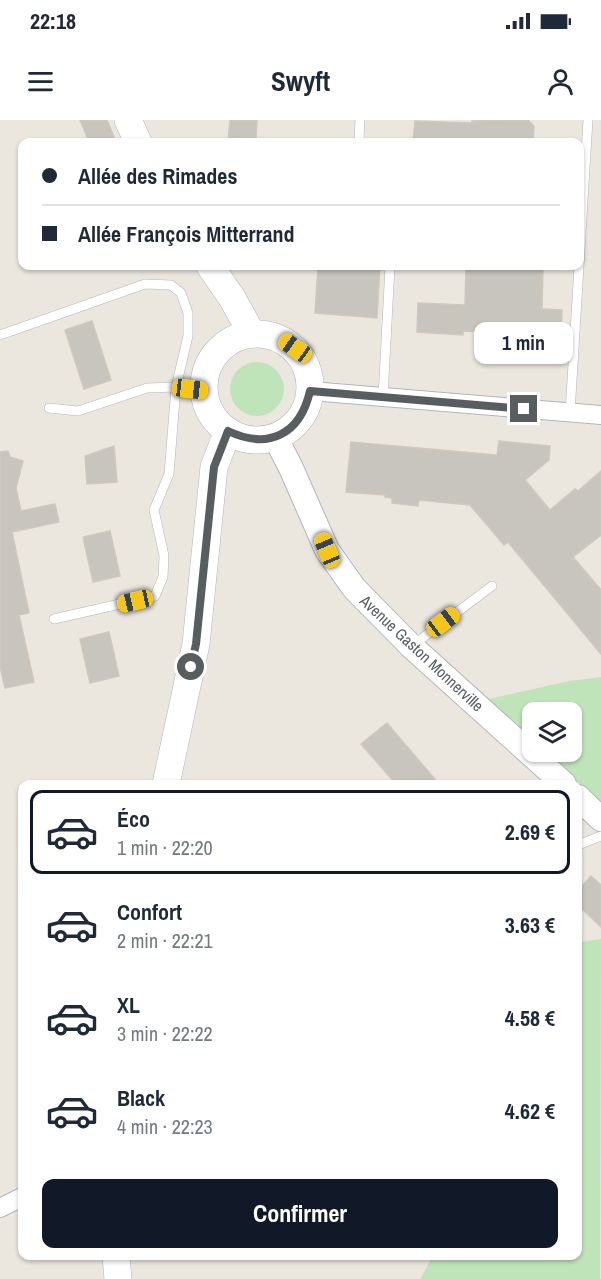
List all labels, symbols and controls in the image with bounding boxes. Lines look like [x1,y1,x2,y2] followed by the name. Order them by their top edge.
[30,6,76,36] text: 22:18
[271,63,330,99] text: Swyft
[24,65,57,98] icon: menu
[544,65,577,98] icon: person
[78,161,237,191] text: Allée des Rimades
[78,219,295,249] text: Allée François Mitterrand
[474,322,574,364] callout: 1 min
[502,329,545,356] text: 1 min
[275,330,315,366] car
[171,378,209,400] car
[510,395,537,422] route end
[312,530,342,570] car
[115,588,155,614] car
[355,589,489,716] street label: Avenue Gaston Monnerville
[423,604,463,640] car
[177,653,204,680] route start
[522,702,582,762] map controls
[522,702,582,762] button: layers
[117,804,150,834] text: Éco
[45,805,99,859] icon: car
[505,817,555,847] text: 2.69 €
[117,834,213,861] text: 1 min · 22:20
[117,897,182,927] text: Confort
[45,898,99,952] icon: car
[505,910,555,940] text: 3.63 €
[117,927,213,954] text: 2 min · 22:21
[117,990,140,1020] text: XL
[45,991,99,1045] icon: car
[505,1003,555,1033] text: 4.58 €
[117,1020,213,1047] text: 3 min · 22:22
[117,1083,165,1113] text: Black
[45,1084,99,1138] icon: car
[505,1096,555,1126] text: 4.62 €
[117,1113,213,1140] text: 4 min · 22:23
[42,1179,558,1248] button: Confirmer

